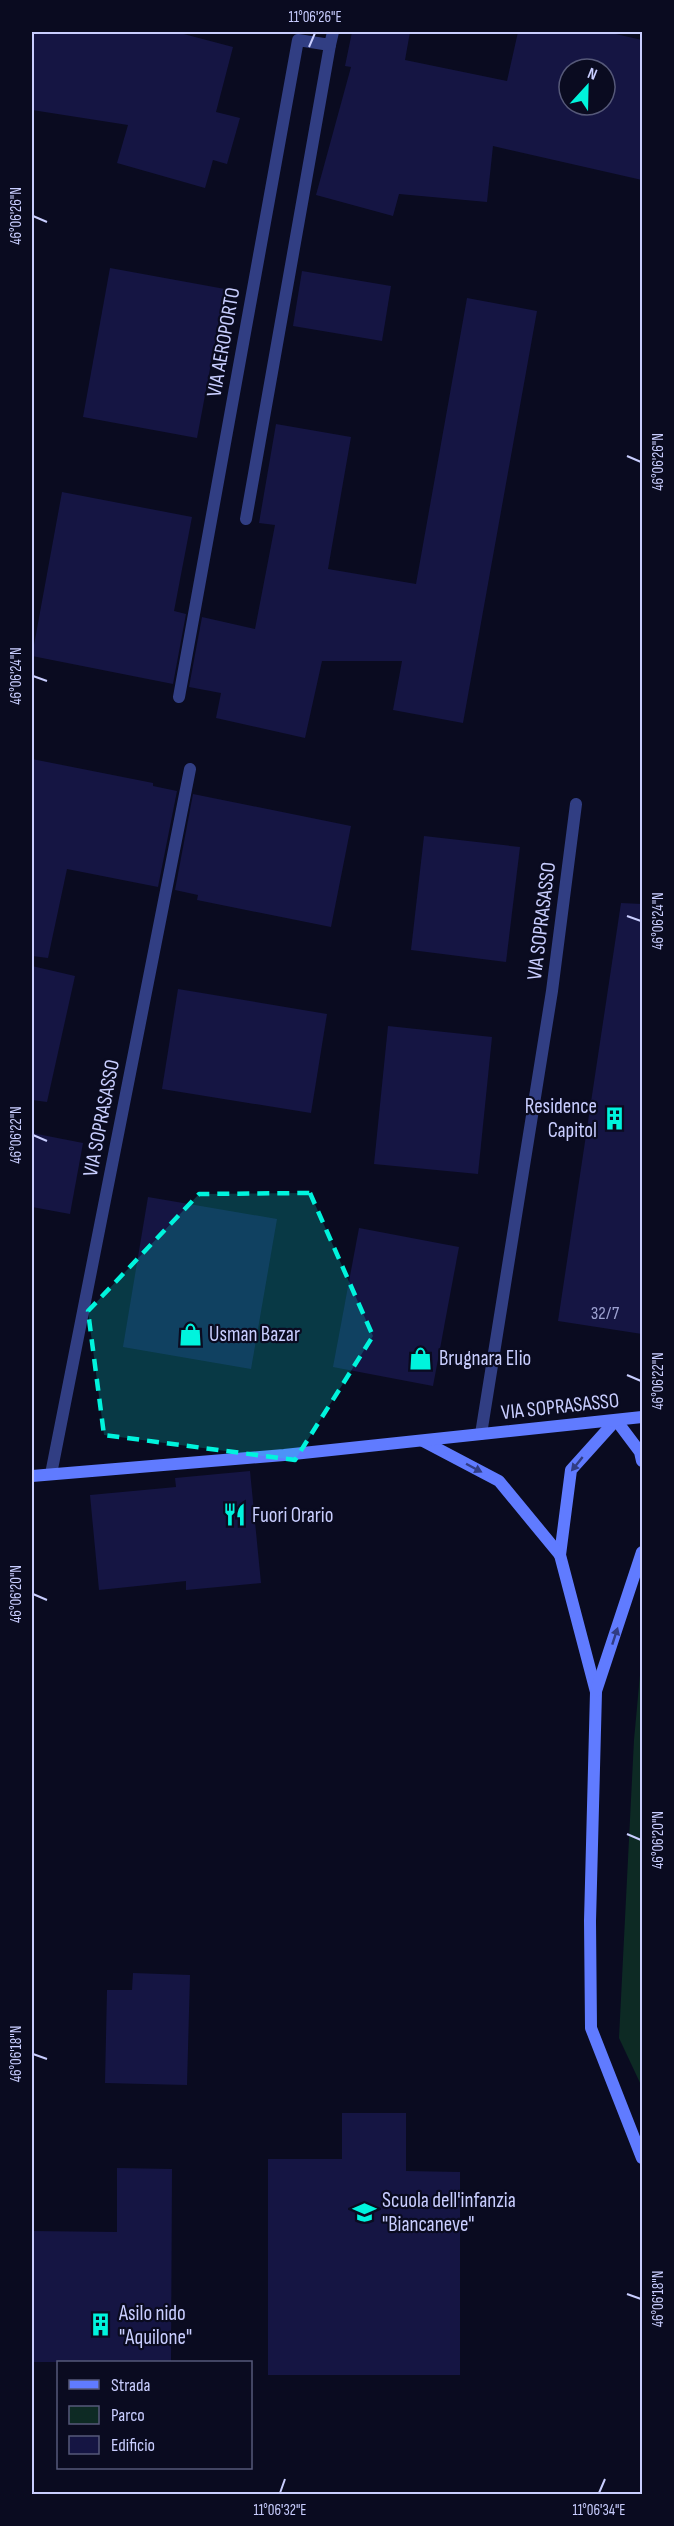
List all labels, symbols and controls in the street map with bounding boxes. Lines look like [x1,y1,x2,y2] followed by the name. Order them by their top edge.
[288,8,342,27] text: 11°06'26"E
[557,57,617,117] north arrow
[585,64,600,85] text: N
[7,187,26,245] text: 46°06'26"N
[202,285,245,399] street label: VIA AEROPORTO
[649,433,668,491] text: 46°06'26"N
[7,647,26,705] text: 46°06'24"N
[522,861,561,981] street label: VIA SOPRASASSO
[649,892,668,950] text: 46°06'24"N
[78,1057,125,1179] street label: VIA SOPRASASSO
[525,1094,597,1143] place label: Residence Capitol
[602,1105,628,1131] building icon: Residence Capitol
[7,1106,26,1164] text: 46°06'22"N
[591,1303,620,1324] house number: 32/7
[178,1321,204,1347] shop icon: Usman Bazar
[209,1322,300,1347] place label: Usman Bazar
[408,1345,434,1371] shop icon: Brugnara Elio
[439,1346,531,1371] place label: Brugnara Elio
[649,1352,668,1410] text: 46°06'22"N
[500,1388,620,1425] street label: VIA SOPRASASSO
[570,1456,583,1472] one-way arrow
[466,1463,483,1473] one-way arrow
[221,1502,247,1528] restaurant icon: Fuori Orario
[252,1503,333,1528] place label: Fuori Orario
[7,1565,26,1623] text: 46°06'20"N
[610,1627,620,1645] one-way arrow
[649,1811,668,1869] text: 46°06'20"N
[7,2026,26,2082] text: 46°06'18"N
[382,2188,516,2237] place label: Scuola dell'infanzia "Biancaneve"
[351,2199,377,2225] school or university icon: Scuola dell'infanzia "Biancaneve"
[649,2271,668,2327] text: 46°06'18"N
[118,2301,192,2350] place label: Asilo nido "Aquilone"
[88,2312,114,2338] building icon: Asilo nido "Aquilone"
[57,2361,252,2469] legend
[111,2375,151,2396] text: Strada
[111,2405,145,2426] text: Parco
[111,2435,155,2456] text: Edificio
[254,2501,306,2520] text: 11°06'32"E
[572,2501,626,2520] text: 11°06'34"E

